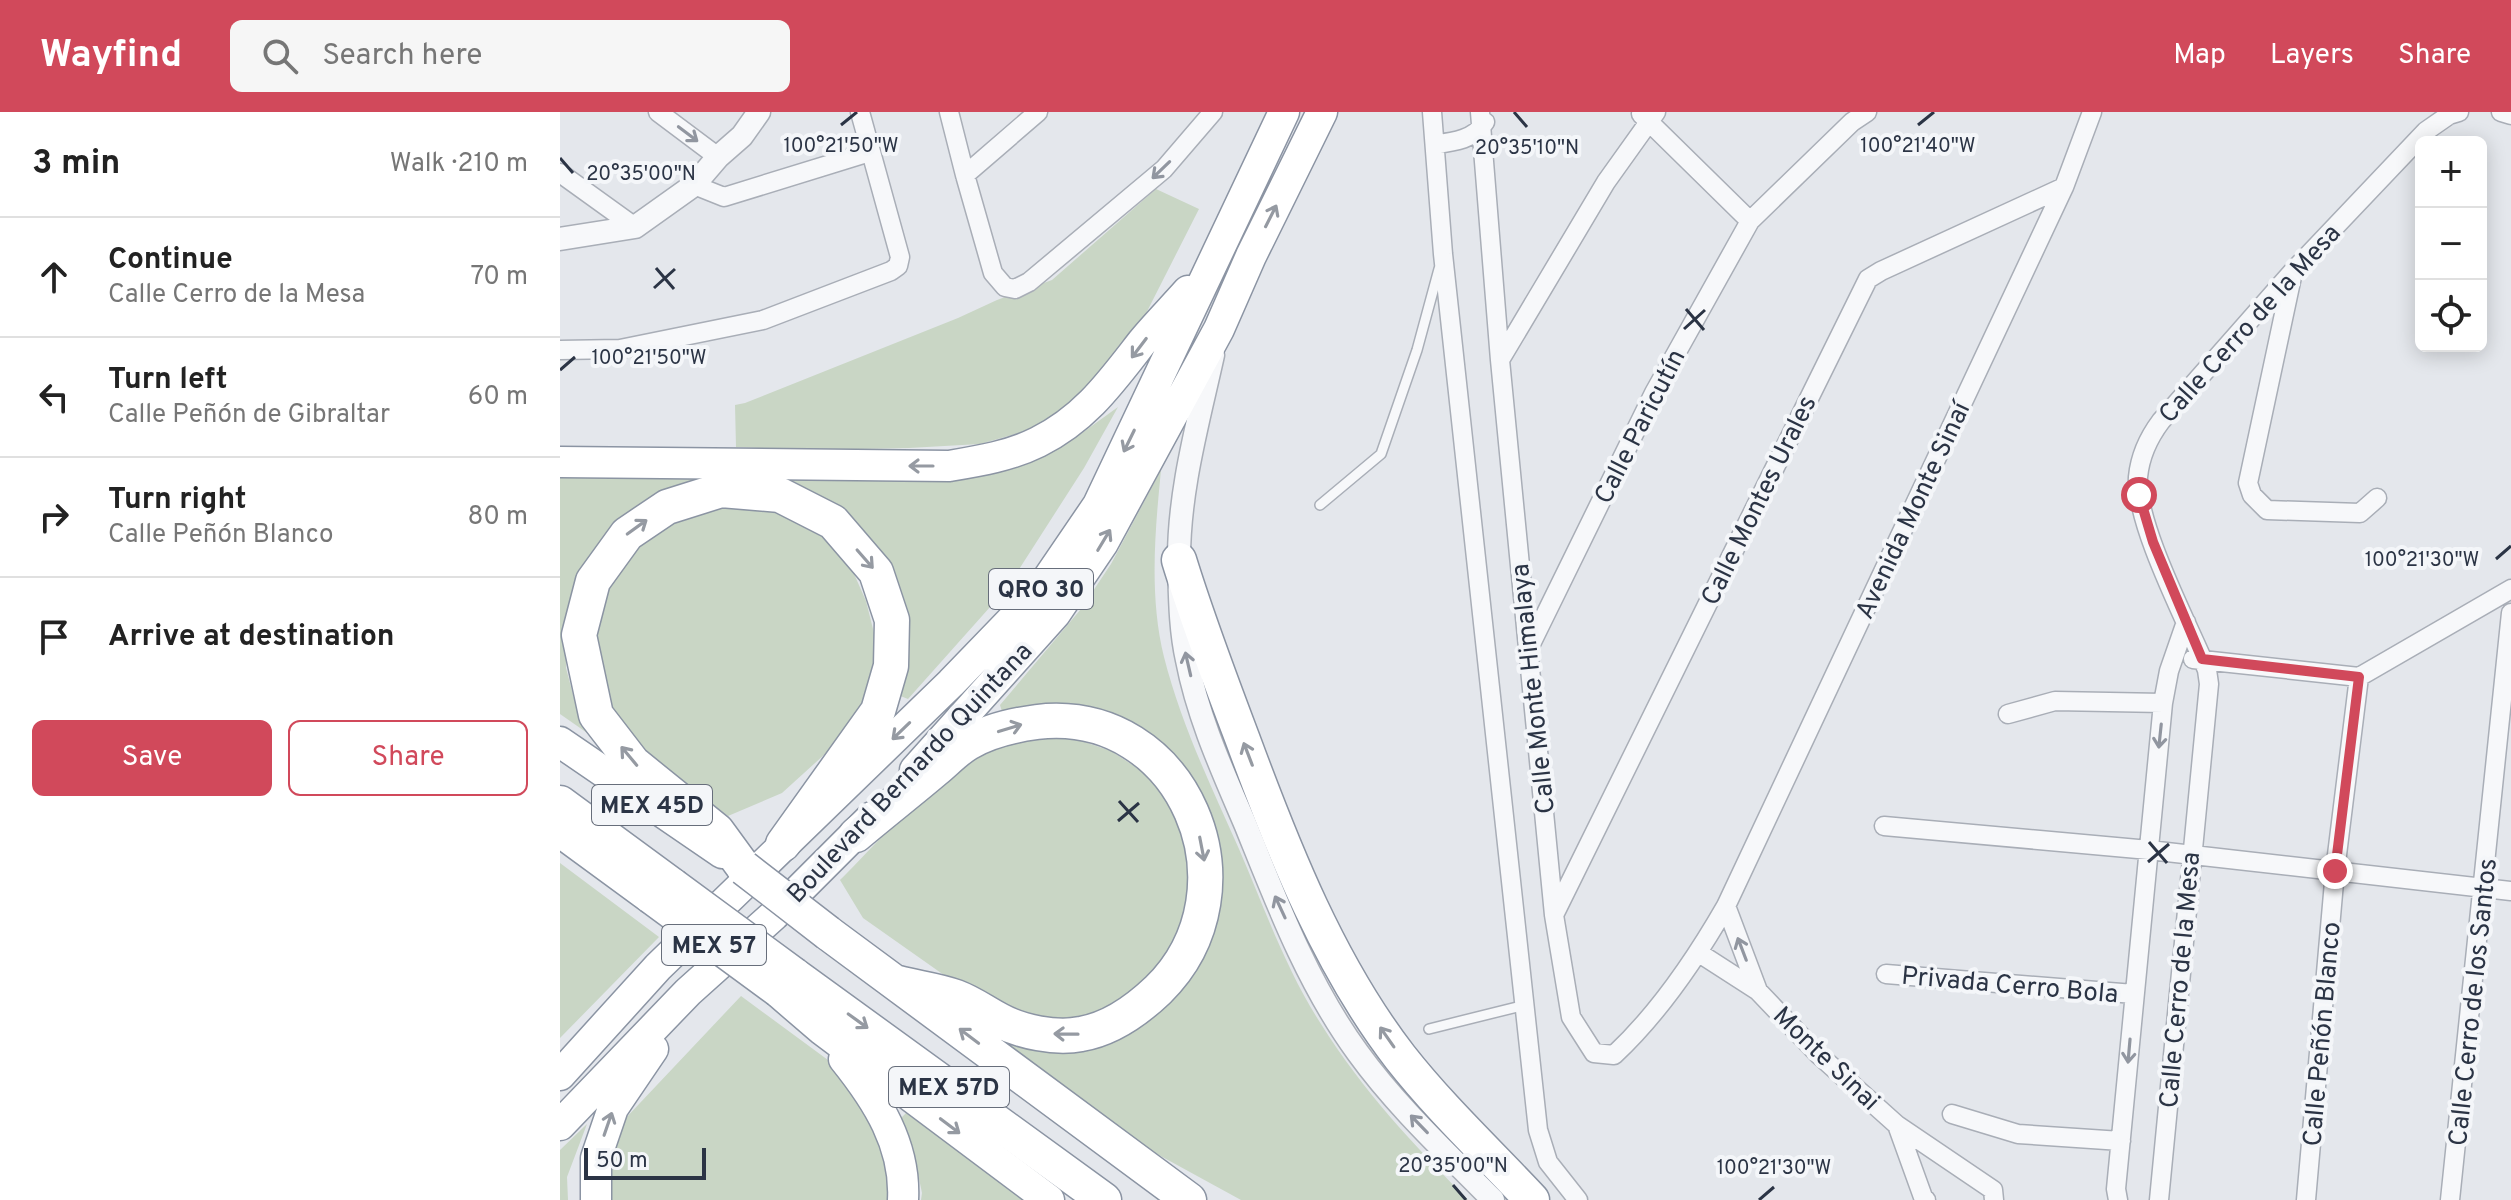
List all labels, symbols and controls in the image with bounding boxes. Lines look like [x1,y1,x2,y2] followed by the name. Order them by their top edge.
[230,20,790,92] search box
[40,32,182,81] text: Wayfind
[258,34,302,78] icon: search
[322,38,482,75] text: Search here
[2173,38,2226,74] text: Map
[2270,38,2354,74] text: Layers
[2398,38,2471,74] text: Share
[677,126,698,143] one-way arrow
[783,134,899,160] text: 100°21'50"W
[1860,134,1976,160] text: 100°21'40"W
[1475,136,1579,162] text: 20°35'10"N
[2415,136,2487,352] map controls
[2415,136,2487,208] button: +
[32,143,120,186] text: 3 min
[390,148,528,181] text: Walk · 210 m
[1152,161,1172,179] one-way arrow
[586,162,696,188] text: 20°35'00"N
[1264,204,1280,228] one-way arrow
[2415,208,2487,280] button: −
[2153,218,2349,431] street label: Calle Cerro de la Mesa
[108,242,233,279] text: Continue
[32,255,76,299] icon: ahead
[470,261,528,294] text: 70 m
[108,279,365,312] text: Calle Cerro de la Mesa
[2415,280,2487,352] button: locate
[1130,337,1147,358] one-way arrow
[1588,344,1694,510] street label: Calle Paricutín
[591,346,707,372] text: 100°21'50"W
[108,362,228,399] text: Turn left
[32,375,76,419] icon: left
[468,381,528,414] text: 60 m
[1695,391,1825,611] street label: Calle Montes Urales
[1849,395,1980,625] street label: Avenida Monte Sinaí
[108,399,390,432] text: Calle Peñón de Gibraltar
[1121,429,1136,453] one-way arrow
[908,458,935,474] one-way arrow
[2121,477,2157,513] route start
[108,482,246,519] text: Turn right
[32,495,76,539] icon: right
[468,501,528,534] text: 80 m
[108,519,333,552] text: Calle Peñón Blanco
[626,519,647,536] one-way arrow
[1096,529,1112,552] one-way arrow
[855,548,873,568] one-way arrow
[2365,548,2479,574] text: 100°21'30"W
[1505,562,1564,816] street label: Calle Monte Himalaya
[989,569,1093,609] road number: QRO 30
[32,615,76,659] icon: arrive
[108,619,394,656] text: Arrive at destination
[781,636,1041,911] street label: Boulevard Bernardo Quintana
[1180,652,1195,677] one-way arrow
[32,720,272,796] button: Save
[288,720,528,796] button: Share
[997,720,1022,734] one-way arrow
[891,722,911,741] one-way arrow
[2152,722,2167,749] one-way arrow
[1240,743,1254,767] one-way arrow
[620,747,638,767] one-way arrow
[592,785,712,825] road number: MEX 45D
[1196,836,1211,861] one-way arrow
[2154,851,2209,1110] street label: Calle Cerro de la Mesa
[2317,853,2353,889] route end
[2443,857,2506,1148] street label: Calle Cerro de los Santos
[1272,895,1287,919] one-way arrow
[2297,921,2350,1148] street label: Calle Peñón Blanco
[662,925,766,965] road number: MEX 57
[1734,937,1748,962] one-way arrow
[1900,961,2120,1012] street label: Privada Cerro Bola
[1765,1001,1886,1119] street label: Monte Sinai
[846,1012,868,1029] one-way arrow
[1053,1026,1080,1042] one-way arrow
[1378,1027,1395,1049] one-way arrow
[959,1028,980,1045] one-way arrow
[2121,1037,2136,1064] one-way arrow
[889,1067,1009,1107] road number: MEX 57D
[601,1112,616,1137] one-way arrow
[1410,1114,1429,1134] one-way arrow
[939,1118,960,1135] one-way arrow
[584,1144,706,1180] scale bar
[596,1148,648,1175] text: 50 m
[1398,1154,1508,1180] text: 20°35'00"N
[1717,1156,1831,1182] text: 100°21'30"W

